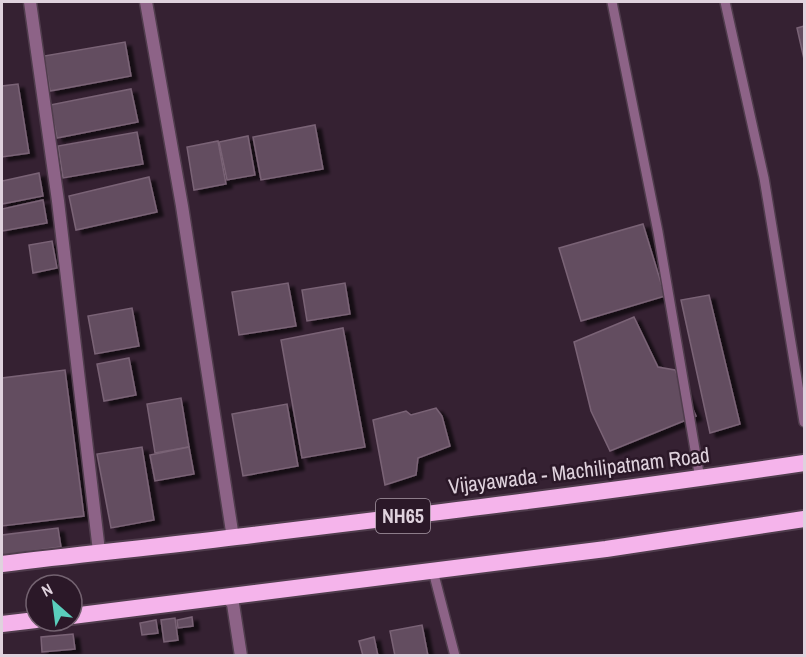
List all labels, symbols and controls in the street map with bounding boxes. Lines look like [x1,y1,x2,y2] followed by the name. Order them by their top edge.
[447,440,711,501] street label: Vijayawada - Machilipatnam Road
[376,499,430,533] road number: NH65
[24,573,84,633] north arrow
[38,578,56,602] text: N

